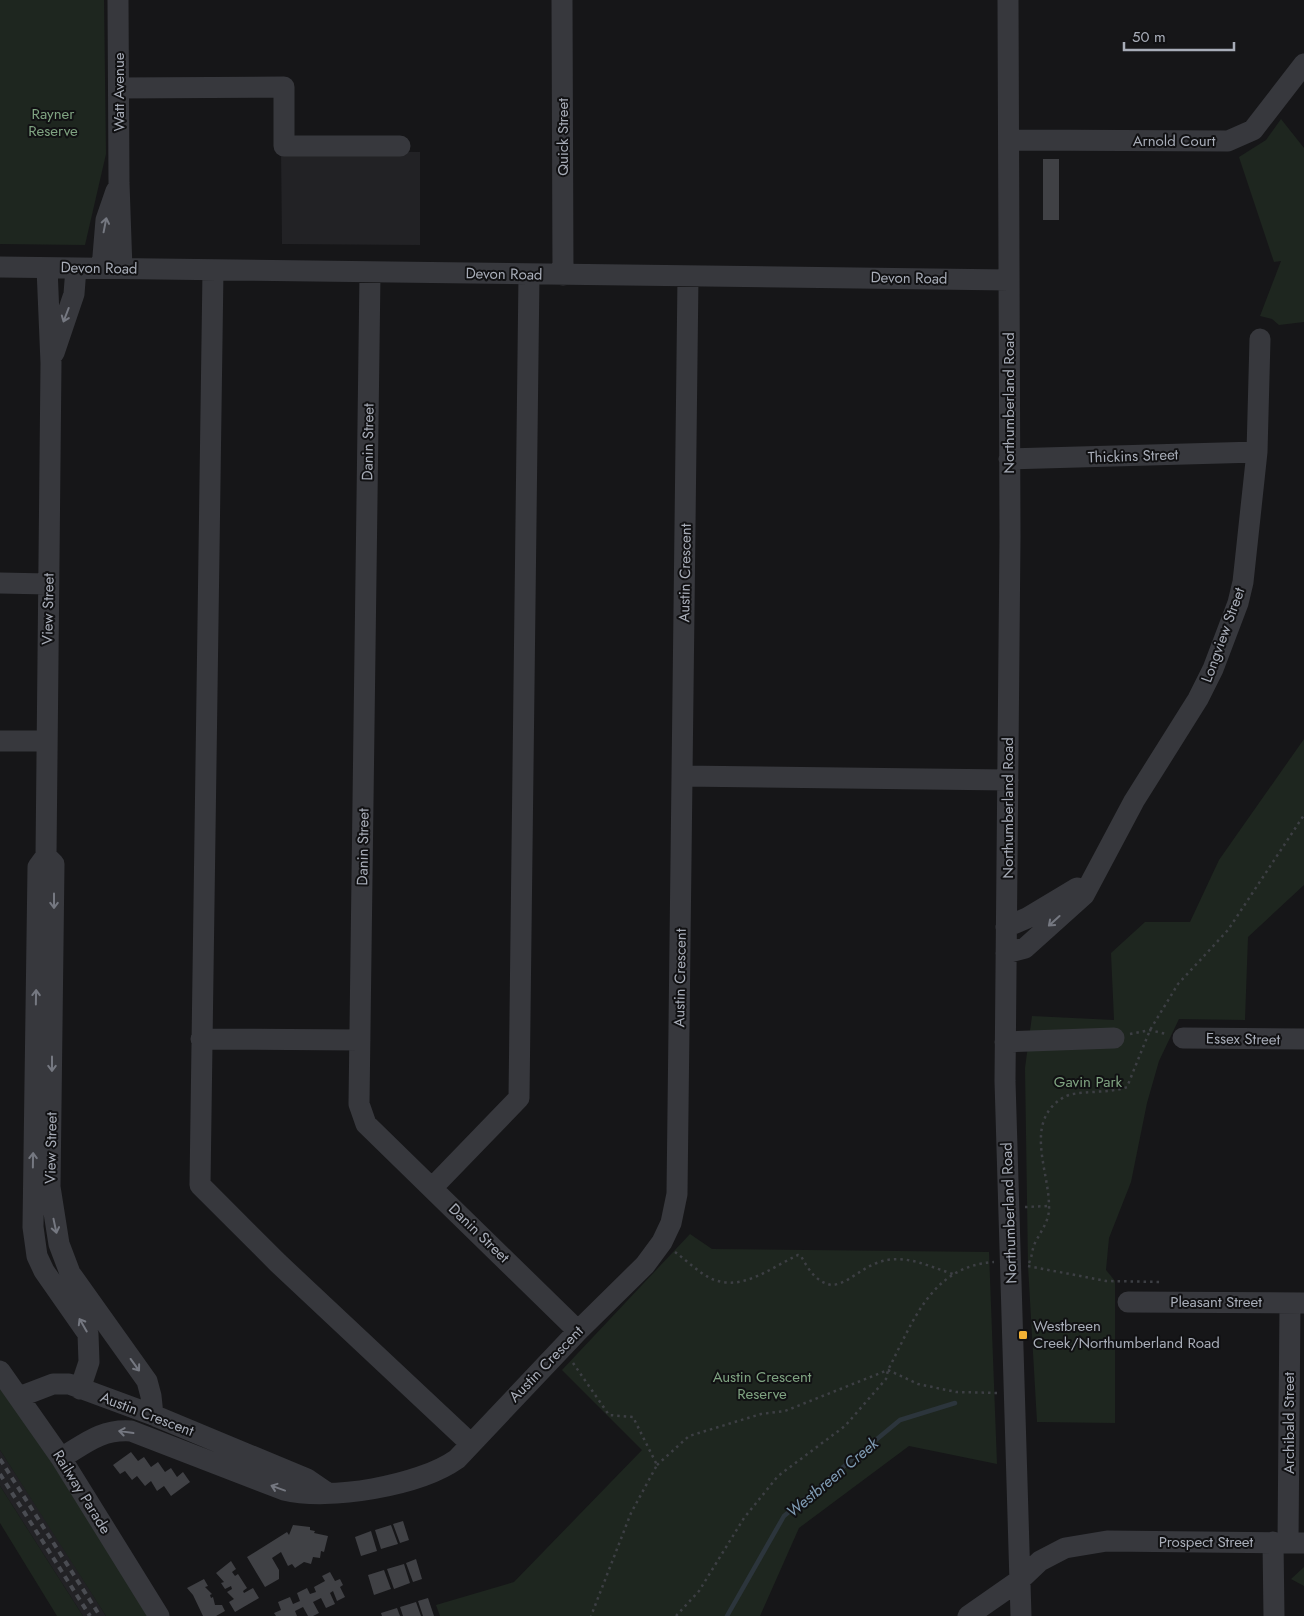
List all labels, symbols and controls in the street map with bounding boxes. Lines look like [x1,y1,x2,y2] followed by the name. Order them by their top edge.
[1124,20,1234,52] scale bar
[1132,26,1166,48] text: 50 m
[108,52,130,132] street label: Watt Avenue
[552,98,574,176] street label: Quick Street
[28,103,78,142] park label: Rayner Reserve
[1133,130,1216,152] street label: Arnold Court
[101,217,111,233] one-way arrow
[60,256,138,280] street label: Devon Road
[465,262,543,286] street label: Devon Road
[870,266,948,290] street label: Devon Road
[61,307,70,322] one-way arrow
[998,332,1020,474] street label: Northumberland Road
[356,403,380,481] street label: Danin Street
[1087,443,1179,469] street label: Thickins Street
[673,523,697,623] street label: Austin Crescent
[36,573,60,645] street label: View Street
[1196,584,1251,686] street label: Longview Street
[997,737,1019,879] street label: Northumberland Road
[351,808,375,886] street label: Danin Street
[49,893,59,909] one-way arrow
[1048,916,1061,927] one-way arrow
[668,928,692,1028] street label: Austin Crescent
[31,989,41,1006] one-way arrow
[1206,1027,1281,1051] street label: Essex Street
[47,1056,57,1072] one-way arrow
[1054,1071,1123,1093] park label: Gavin Park
[39,1112,63,1184] street label: View Street
[996,1142,1022,1284] street label: Northumberland Road
[29,1152,38,1168] one-way arrow
[444,1198,515,1268] street label: Danin Street
[51,1217,60,1233] one-way arrow
[1170,1291,1262,1313] street label: Pleasant Street
[1033,1315,1220,1354] place label: Westbreen Creek/Northumberland Road
[77,1319,87,1333] one-way arrow
[504,1321,588,1407] street label: Austin Crescent
[1017,1329,1029,1341] marker: Westbreen Creek/Northumberland Road
[130,1358,140,1372] one-way arrow
[713,1366,812,1405] park label: Austin Crescent Reserve
[1278,1372,1300,1474] street label: Archibald Street
[97,1386,197,1442] street label: Austin Crescent
[119,1426,135,1436] one-way arrow
[781,1431,884,1523] water label: Westbreen Creek
[47,1446,117,1538] street label: Railway Parade
[271,1483,287,1492] one-way arrow
[1159,1531,1254,1553] street label: Prospect Street

